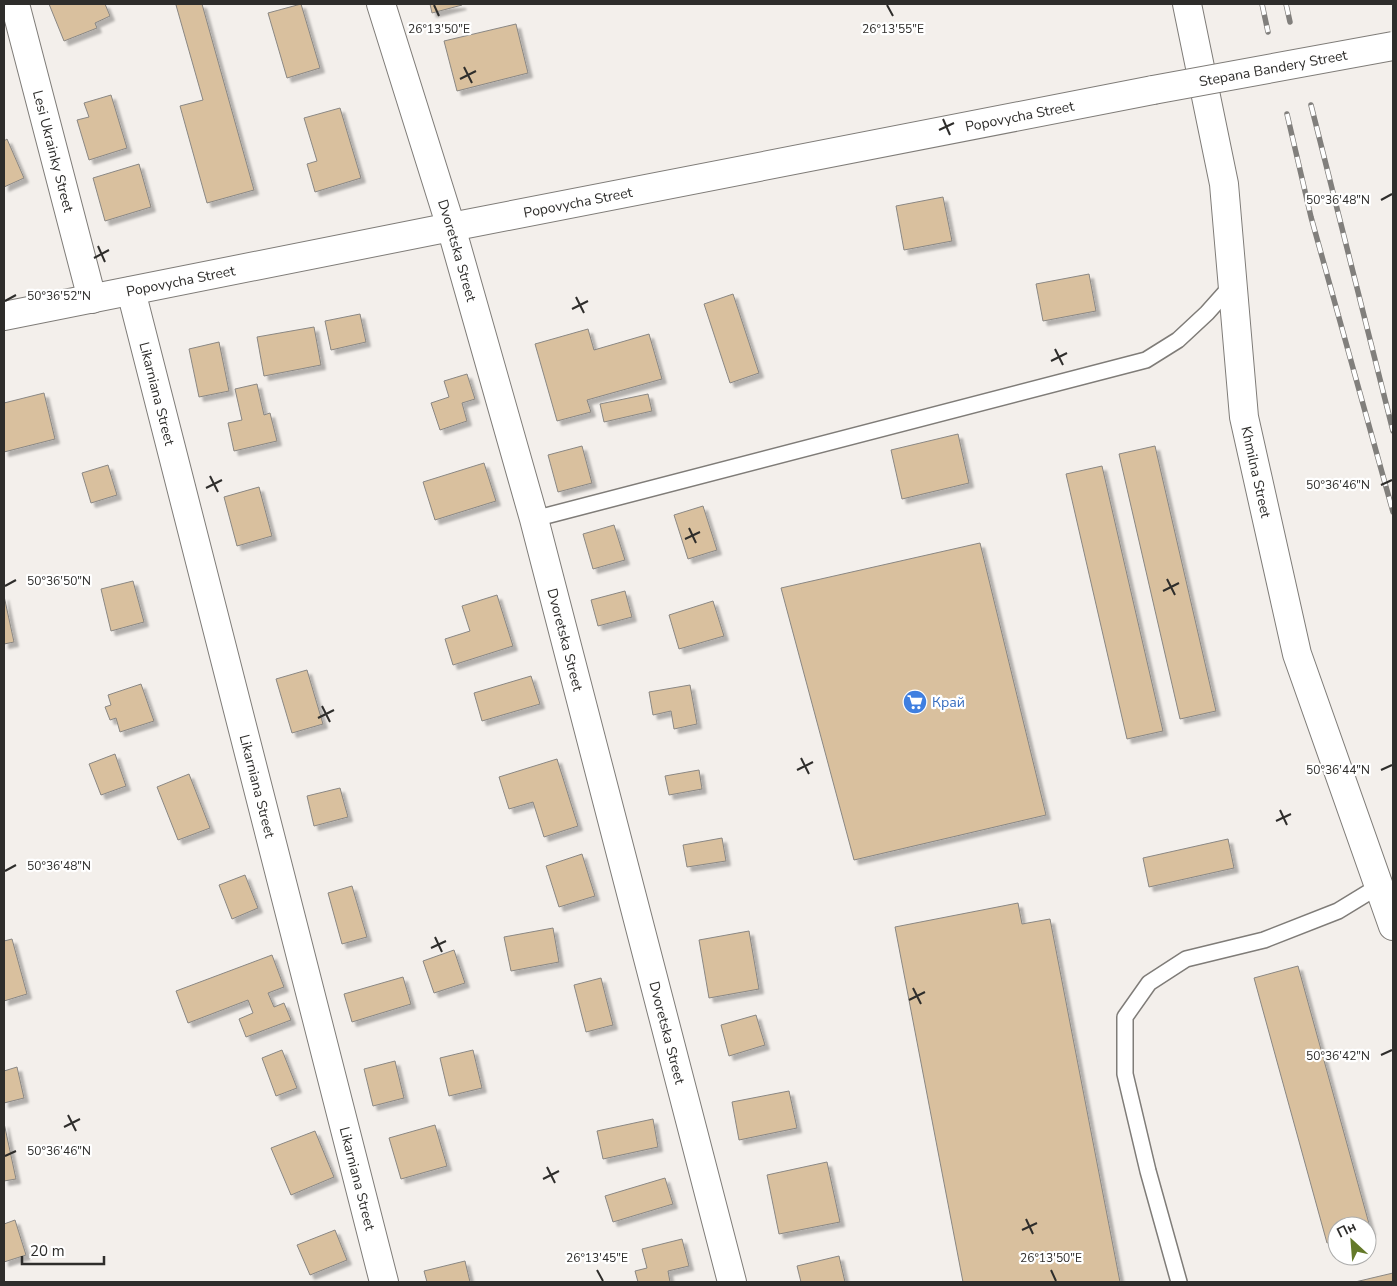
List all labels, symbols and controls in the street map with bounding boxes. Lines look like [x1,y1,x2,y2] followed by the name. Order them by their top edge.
[408,21,470,37] text: 26°13'50"E
[862,21,924,37] text: 26°13'55"E
[1197,46,1349,91] street label: Stepana Bandery Street
[28,88,78,214] street label: Lesi Ukrainky Street
[964,97,1076,136] street label: Popovycha Street
[522,183,634,223] street label: Popovycha Street
[1306,192,1370,208] text: 50°36'48"N
[433,197,481,304] street label: Dvoretska Street
[125,261,237,301] street label: Popovycha Street
[27,288,91,304] text: 50°36'52"N
[134,340,179,448] street label: Likarniana Street
[1236,425,1275,520] street label: Khmilna Street
[1306,477,1370,493] text: 50°36'46"N
[27,573,91,589] text: 50°36'50"N
[542,586,587,693] street label: Dvoretska Street
[902,689,928,715] supermarket icon: Край
[932,693,965,712] place label: Край
[235,732,279,840] street label: Likarniana Street
[1306,762,1370,778] text: 50°36'44"N
[27,858,91,874] text: 50°36'48"N
[644,979,689,1086] street label: Dvoretska Street
[1306,1048,1370,1064] text: 50°36'42"N
[335,1125,379,1232] street label: Likarniana Street
[27,1143,91,1159] text: 50°36'46"N
[1327,1216,1377,1266] north arrow
[1334,1217,1359,1243] text: Пн
[22,1234,105,1266] scale bar
[30,1241,65,1261] text: 20 m
[566,1250,628,1266] text: 26°13'45"E
[1020,1250,1082,1266] text: 26°13'50"E

